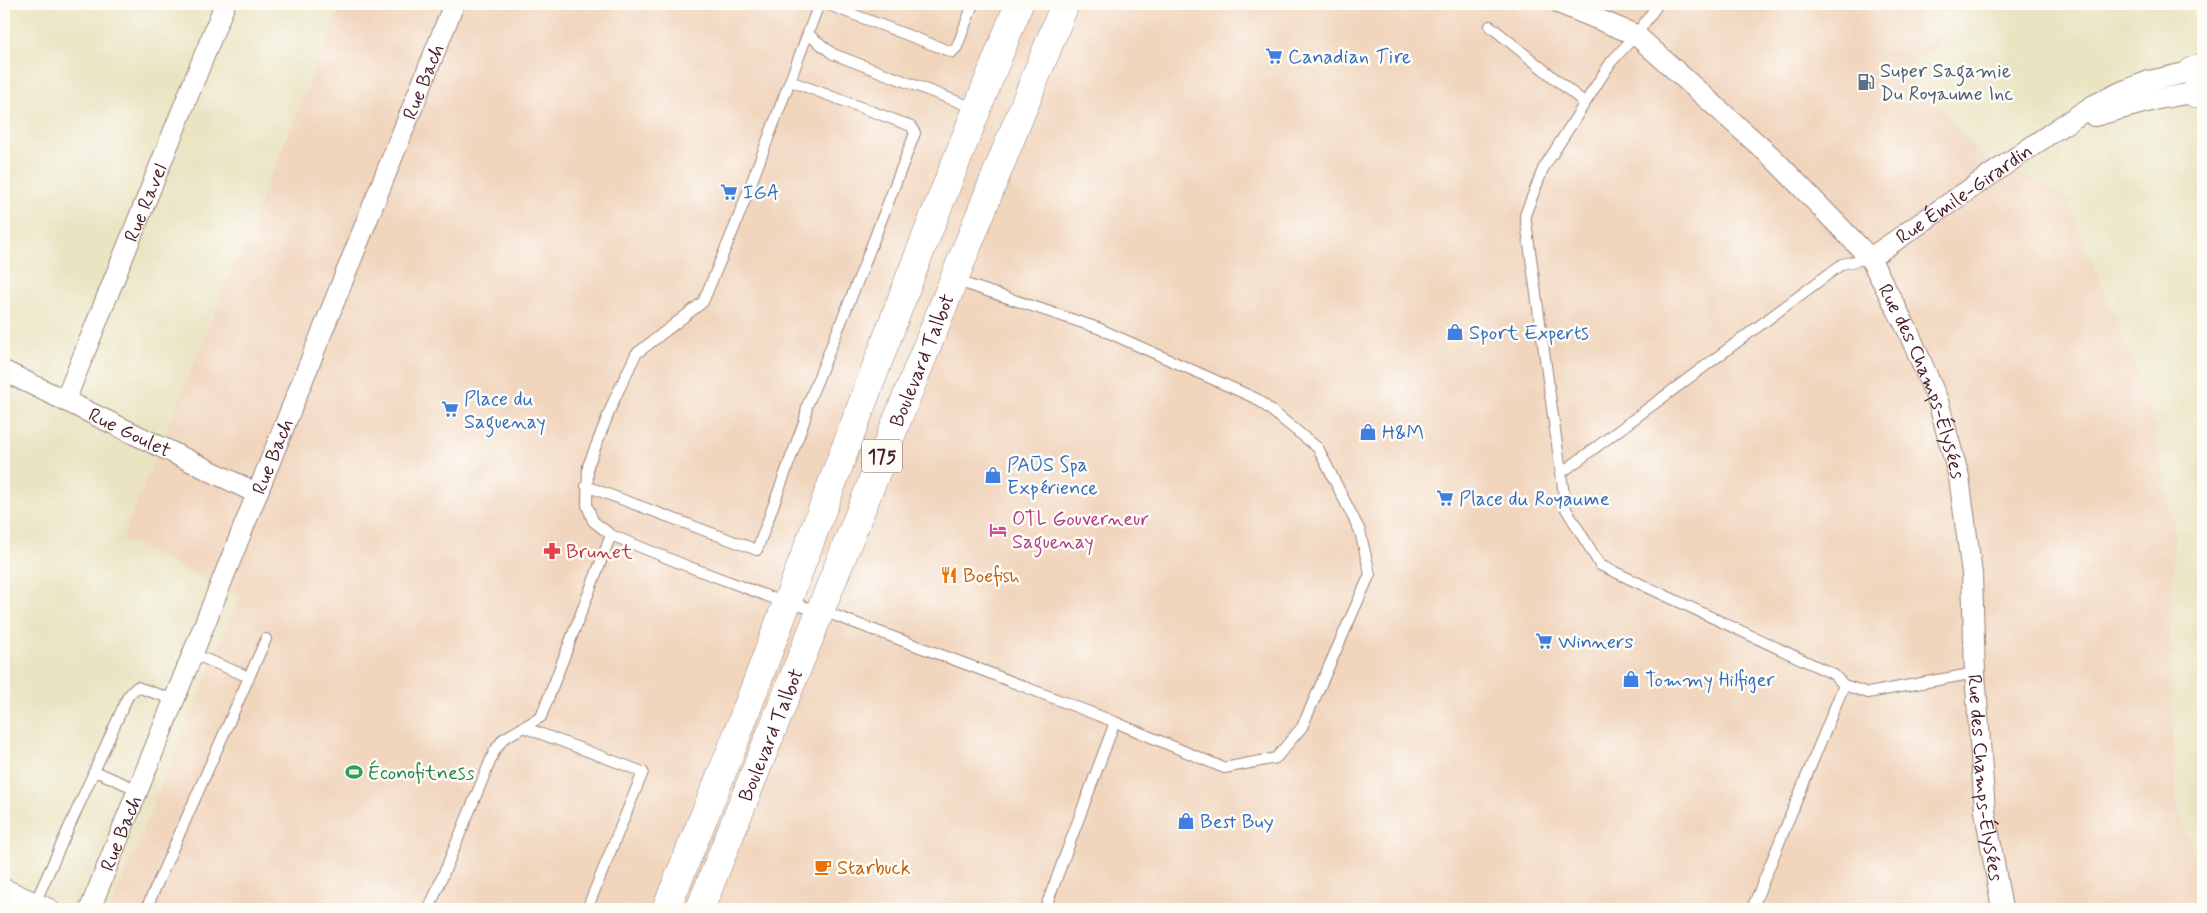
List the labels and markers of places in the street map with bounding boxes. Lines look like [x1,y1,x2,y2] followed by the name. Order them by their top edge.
[1288,44,1411,71] place label: Canadian Tire
[1264,46,1284,66] supermarket icon: Canadian Tire
[1880,58,2013,108] place label: Super Sagamie Du Royaume Inc
[1856,72,1876,92] fuel station icon: Super Sagamie Du Royaume Inc
[743,180,779,207] place label: IGA
[719,182,739,202] supermarket icon: IGA
[1469,320,1589,347] place label: Sport Experts
[1445,322,1465,342] shop icon: Sport Experts
[464,386,546,438] place label: Place du Saguenay
[440,399,460,419] supermarket icon: Place du Saguenay
[1382,420,1424,447] place label: H&M
[1358,422,1378,442] shop icon: H&M
[1007,452,1098,502] place label: PAŪS Spa Expérience
[983,465,1003,485] shop icon: PAŪS Spa Expérience
[1459,486,1610,513] place label: Place du Royaume
[1435,488,1455,508] supermarket icon: Place du Royaume
[1012,506,1149,558] place label: OTL Gouverneur Saguenay
[988,520,1008,540] hotel icon: OTL Gouverneur Saguenay
[566,539,633,566] place label: Brunet
[542,541,562,561] pharmacy icon: Brunet
[963,563,1020,590] place label: Boefish
[939,565,959,585] restaurant icon: Boefish
[1558,629,1633,656] place label: Winners
[1534,631,1554,651] supermarket icon: Winners
[1645,667,1775,694] place label: Tommy Hilfiger
[1621,669,1641,689] shop icon: Tommy Hilfiger
[368,760,475,787] place label: Éconofitness
[344,762,364,782] sports icon: Éconofitness
[1200,809,1274,836] place label: Best Buy
[1176,811,1196,831] shop icon: Best Buy
[837,855,911,882] place label: Starbuck
[813,857,833,877] cafe icon: Starbuck

